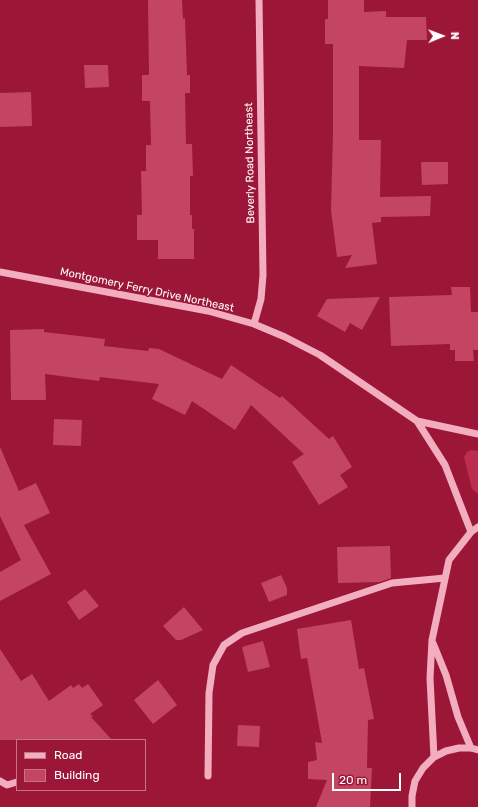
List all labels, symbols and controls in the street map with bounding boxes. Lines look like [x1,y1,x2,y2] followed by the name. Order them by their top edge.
[422,16,462,56] north arrow
[448,32,461,40] text: N
[242,102,258,224] street label: Beverly Road Northeast
[59,265,235,315] street label: Montgomery Ferry Drive Northeast
[16,739,146,791] legend
[54,748,82,762] text: Road
[334,765,403,791] scale bar
[54,768,100,782] text: Building
[339,773,367,787] text: 20 m

